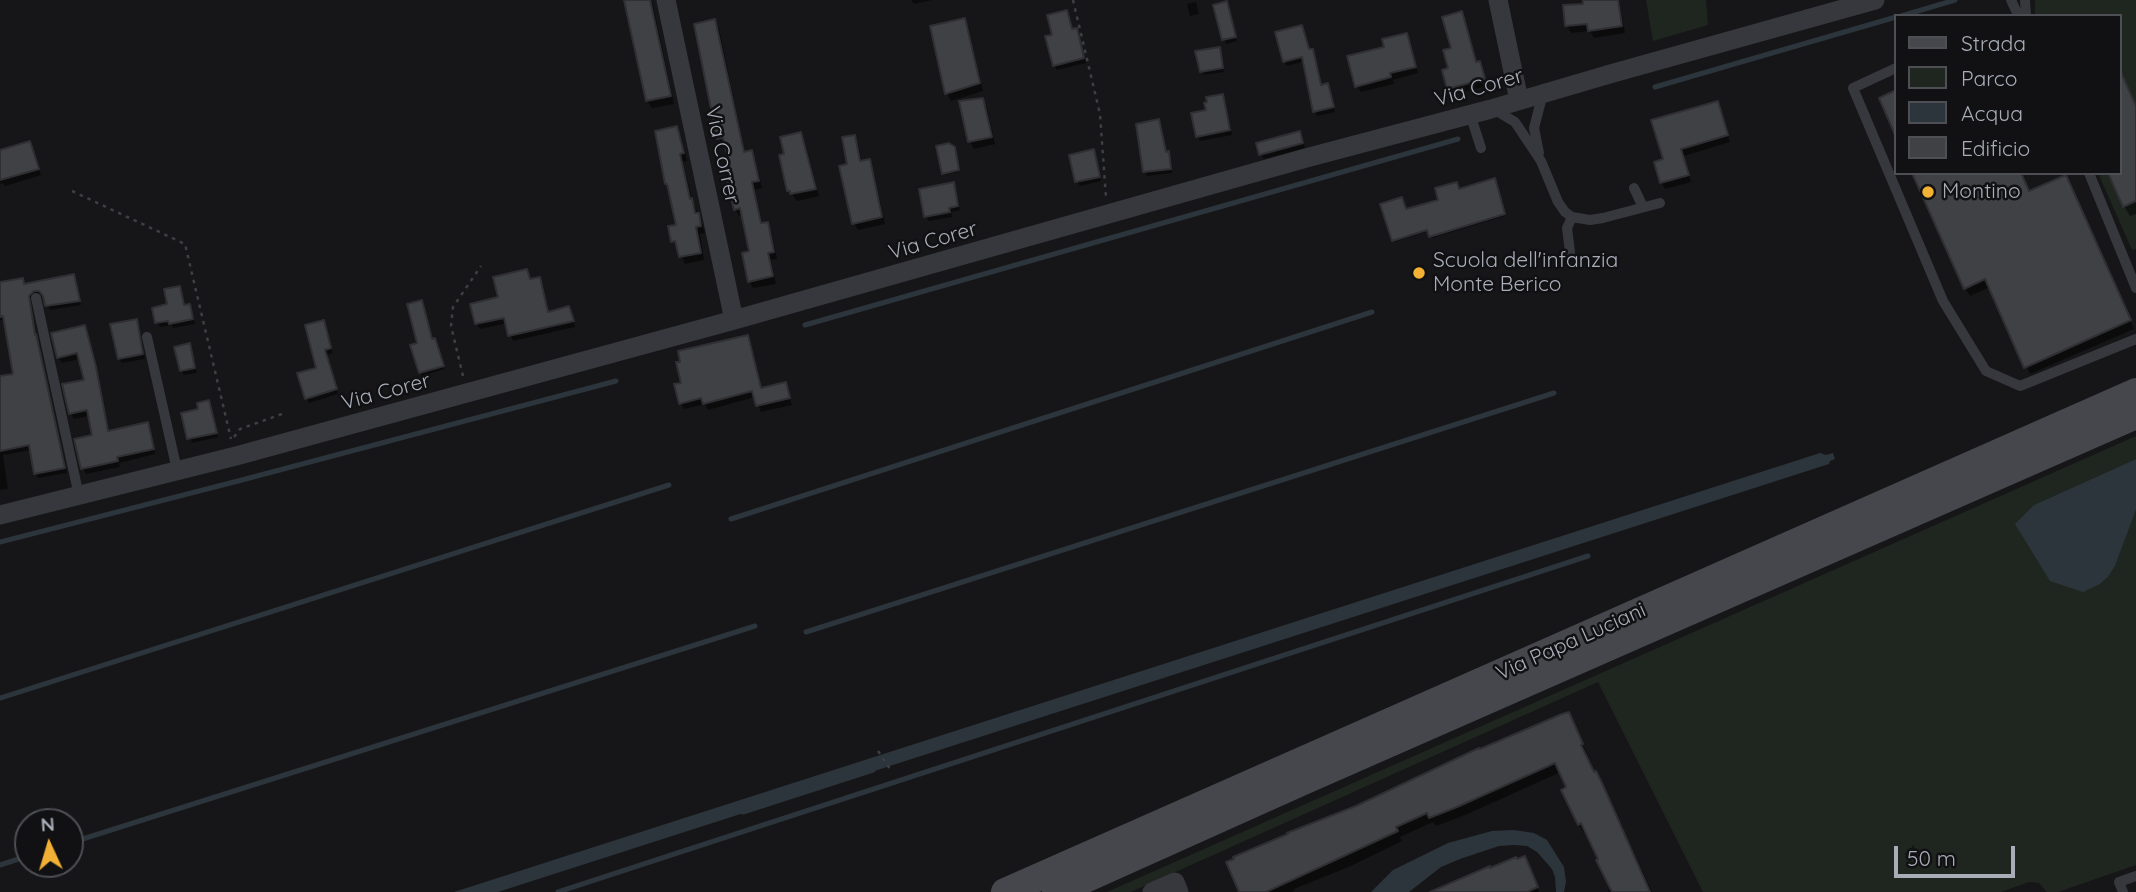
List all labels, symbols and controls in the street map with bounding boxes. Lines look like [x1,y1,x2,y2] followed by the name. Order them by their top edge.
[1895,14,2122,175] legend
[1961,30,2026,56] text: Strada
[1432,63,1526,113] street label: Via Corer
[1961,65,2017,91] text: Parco
[1961,100,2023,126] text: Acqua
[699,104,745,206] street label: Via Correr
[1961,135,2030,161] text: Edificio
[1942,179,2021,205] place label: Montino
[1920,184,1936,200] marker: Montino
[886,216,980,266] street label: Via Corer
[1433,248,1618,298] place label: Scuola dell'infanzia Monte Berico
[1411,265,1427,281] marker: Scuola dell'infanzia Monte Berico
[339,368,433,416] street label: Via Corer
[1492,598,1650,686] street label: Via Papa Luciani
[14,808,84,878] north arrow
[40,812,55,837] text: N
[1898,832,2019,876] scale bar
[1907,845,1956,871] text: 50 m

